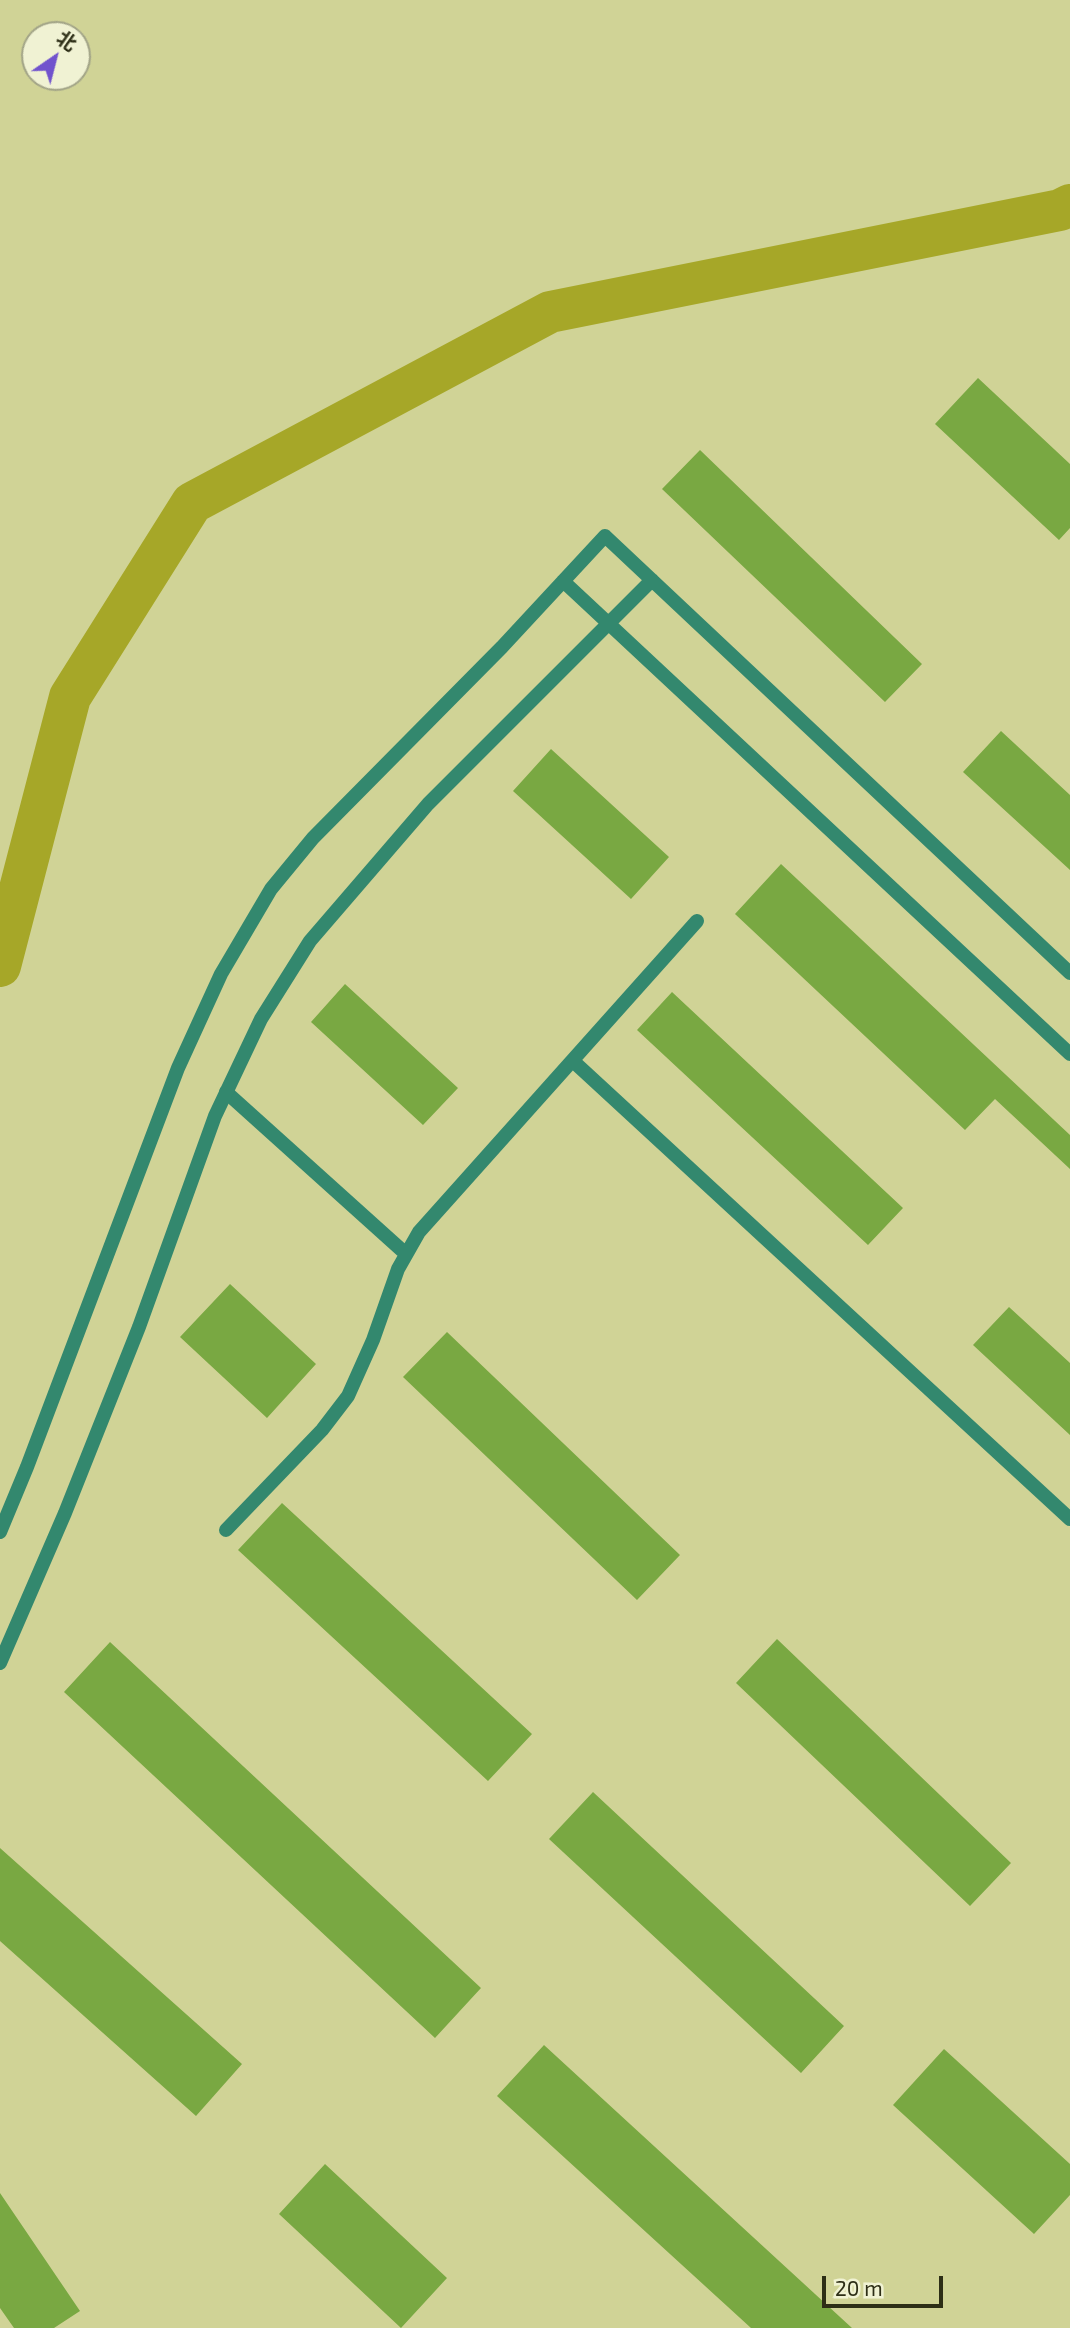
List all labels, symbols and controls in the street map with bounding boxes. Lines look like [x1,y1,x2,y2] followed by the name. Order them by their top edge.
[21,21,91,91] north arrow
[53,25,82,55] text: 北
[825,2262,946,2306] scale bar
[835,2275,883,2300] text: 20 m

